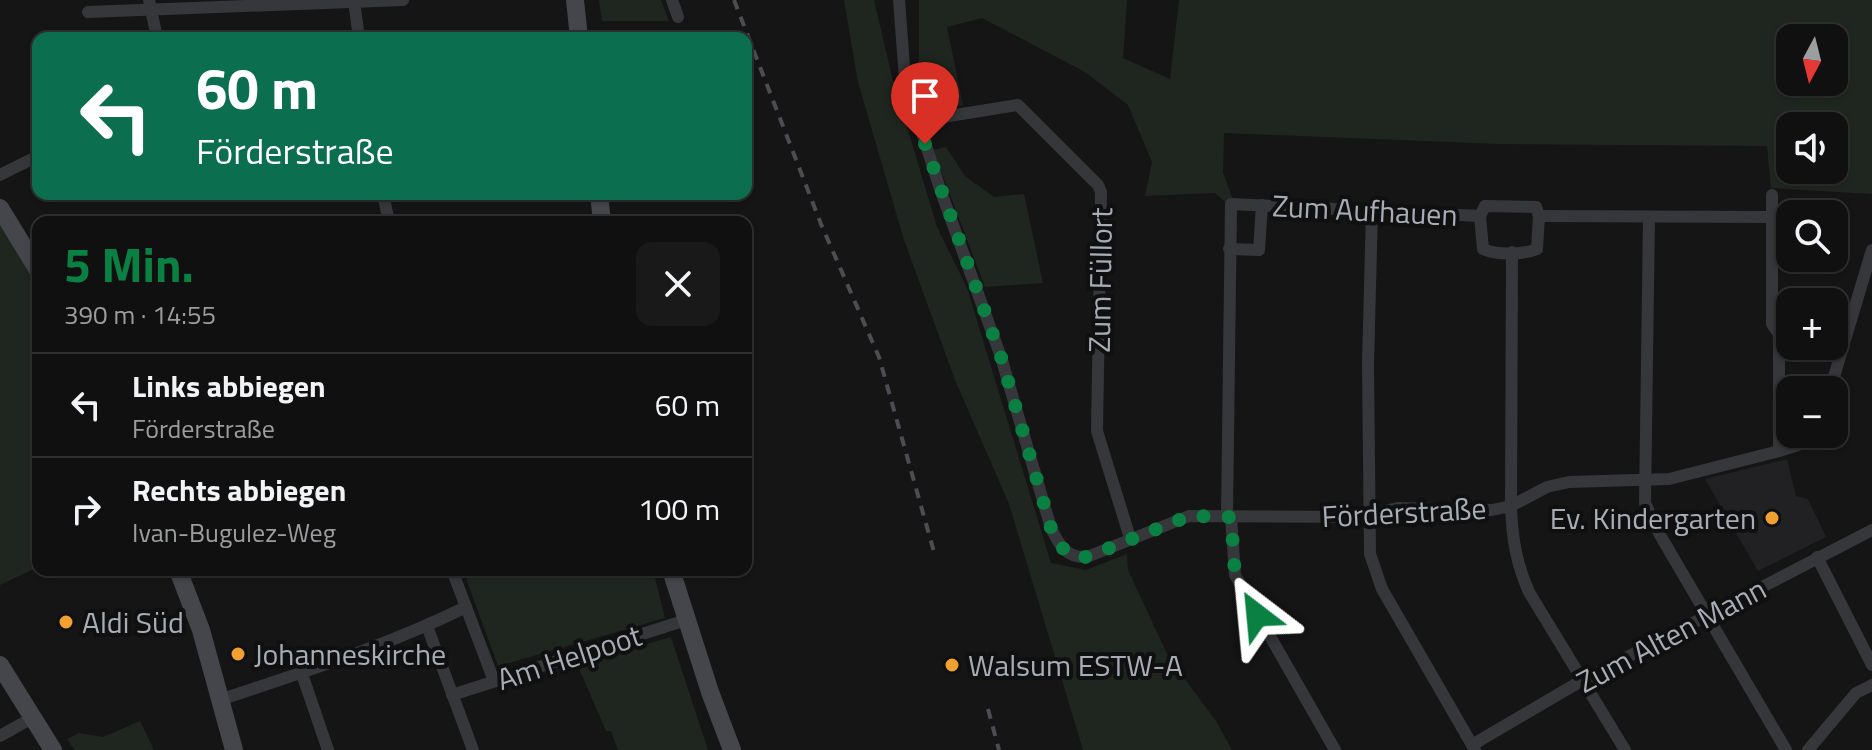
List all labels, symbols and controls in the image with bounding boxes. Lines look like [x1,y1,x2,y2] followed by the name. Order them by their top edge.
[1776,24,1848,96] north arrow
[1776,24,1848,448] map controls
[196,46,318,131] text: 60 m
[891,62,959,144] pin
[64,64,168,168] icon: left
[903,74,947,118] icon: arrive
[1776,112,1848,184] button: sound
[196,123,394,178] text: Förderstraße
[1271,182,1459,238] street label: Zum Aufhauen
[1776,200,1848,272] button: search
[1076,207,1124,353] street label: Zum Füllort
[64,228,194,301] text: 5 Min.
[636,242,720,326] button: close
[1776,288,1848,360] button: +
[64,295,216,334] text: 390 m · 14:55
[132,363,326,409] text: Links abbiegen
[1776,376,1848,448] button: −
[655,382,720,428] text: 60 m
[64,383,108,427] icon: left
[132,409,275,448] text: Förderstraße
[132,467,346,513] text: Rechts abbiegen
[1321,485,1487,539] street label: Förderstraße
[638,486,720,532] text: 100 m
[64,487,108,531] icon: right
[1550,495,1756,541] place label: Ev. Kindergarten
[1763,509,1781,527] marker: Ev. Kindergarten
[132,513,336,552] text: Ivan-Bugulez-Weg
[1568,566,1774,704] street label: Zum Alten Mann
[1215,573,1299,657] position arrow
[82,599,184,645] place label: Aldi Süd
[491,612,648,702] street label: Am Helpoot
[57,613,75,631] marker: Aldi Süd
[254,631,446,677] place label: Johanneskirche
[968,642,1183,688] place label: Walsum ESTW-A
[229,645,247,663] marker: Johanneskirche
[943,656,961,674] marker: Walsum ESTW-A

